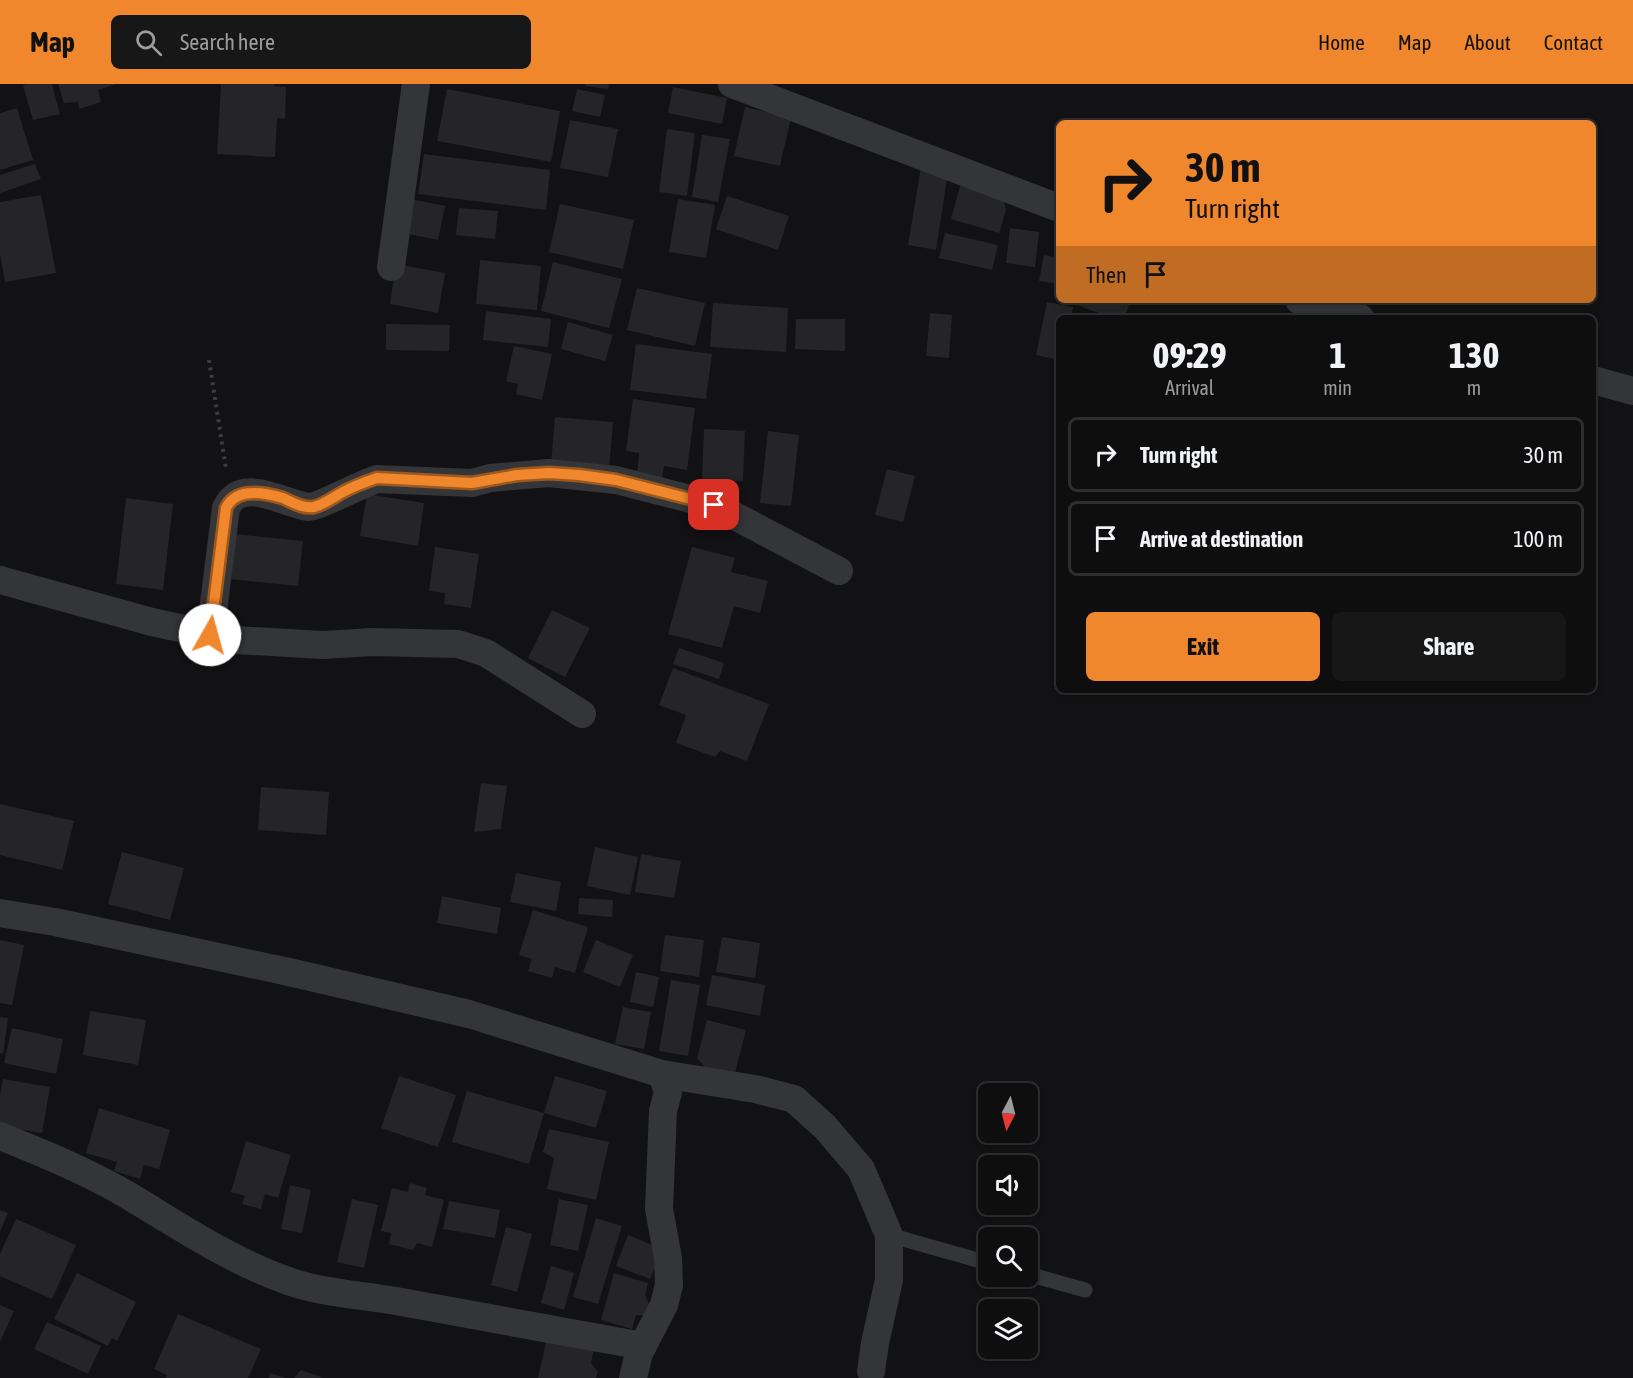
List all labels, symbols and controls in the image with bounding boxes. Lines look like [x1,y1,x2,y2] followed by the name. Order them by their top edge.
[111,15,531,69] search box
[30,26,75,58] text: Map
[132,26,165,59] icon: search
[180,29,275,55] text: Search here
[1318,30,1365,54] text: Home
[1398,30,1432,54] text: Map
[1465,30,1511,54] text: About
[1544,30,1603,54] text: Contact
[1185,143,1260,191] text: 30 m
[1086,144,1164,222] icon: right
[1185,193,1280,224] text: Turn right
[1139,258,1172,291] icon: arrive
[1086,262,1127,288] text: Then
[1153,334,1227,376] text: 09:29
[1329,334,1346,376] text: 1
[1449,334,1499,376] text: 130
[1165,376,1214,399] text: Arrival
[1323,376,1352,399] text: min
[1467,376,1481,399] text: m
[1089,438,1122,471] icon: right
[1140,442,1217,468] text: Turn right
[1523,442,1563,468] text: 30 m
[688,479,739,530] pin
[697,488,730,521] icon: arrive
[1089,522,1122,555] icon: arrive
[1140,526,1303,552] text: Arrive at destination
[1513,526,1563,552] text: 100 m
[178,603,242,667] position arrow
[1086,612,1320,681] button: Exit
[1332,612,1566,681] button: Share
[978,1083,1038,1143] north arrow
[978,1083,1038,1359] map controls
[978,1155,1038,1215] button: sound
[978,1227,1038,1287] button: search
[978,1299,1038,1359] button: layers

